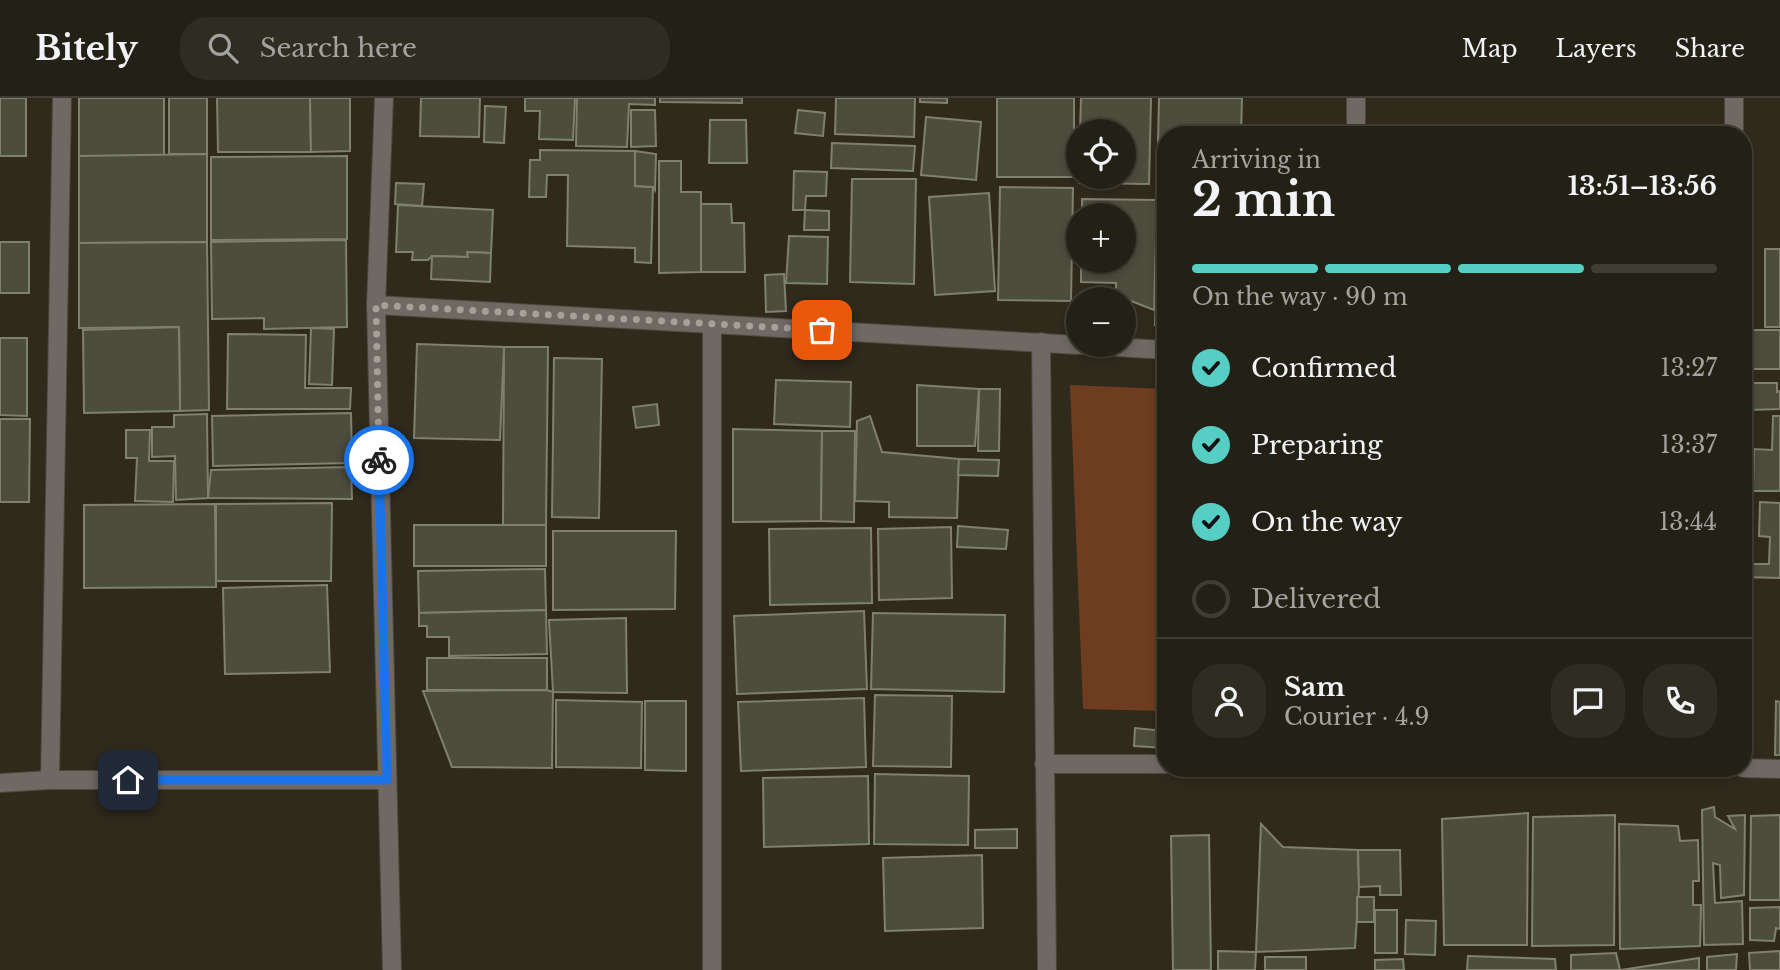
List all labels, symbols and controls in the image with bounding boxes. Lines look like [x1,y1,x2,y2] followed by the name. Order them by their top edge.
[180,17,670,80] search box
[35,28,138,69] text: Bitely
[204,29,242,67] icon: search
[260,32,417,64] text: Search here
[1462,34,1518,63] text: Map
[1556,34,1637,63] text: Layers
[1675,34,1745,63] text: Share
[1066,119,1136,357] map controls
[1066,119,1136,189] button: locate
[1192,146,1321,174] text: Arriving in
[1568,170,1717,202] text: 13:51–13:56
[1192,171,1335,228] text: 2 min
[1066,203,1136,273] button: +
[1192,283,1408,311] text: On the way · 90 m
[1066,287,1136,357] button: −
[792,300,852,360] pin
[803,311,841,349] icon: bag
[1192,349,1230,387] icon: check
[1251,352,1396,384] text: Confirmed
[1660,354,1717,382] text: 13:27
[344,425,414,495] courier
[1192,426,1230,464] icon: check
[1251,429,1383,461] text: Preparing
[1660,431,1717,459] text: 13:37
[360,441,398,479] icon: bike
[1192,503,1230,541] icon: check
[1251,506,1403,538] text: On the way
[1659,508,1717,536] text: 13:44
[1251,583,1381,615] text: Delivered
[1192,664,1266,738] button: person
[1551,664,1625,738] button: chat
[1643,664,1717,738] button: phone
[1284,671,1345,703] text: Sam
[1284,703,1429,731] text: Courier · 4.9
[98,750,158,810] pin
[109,761,147,799] icon: home

